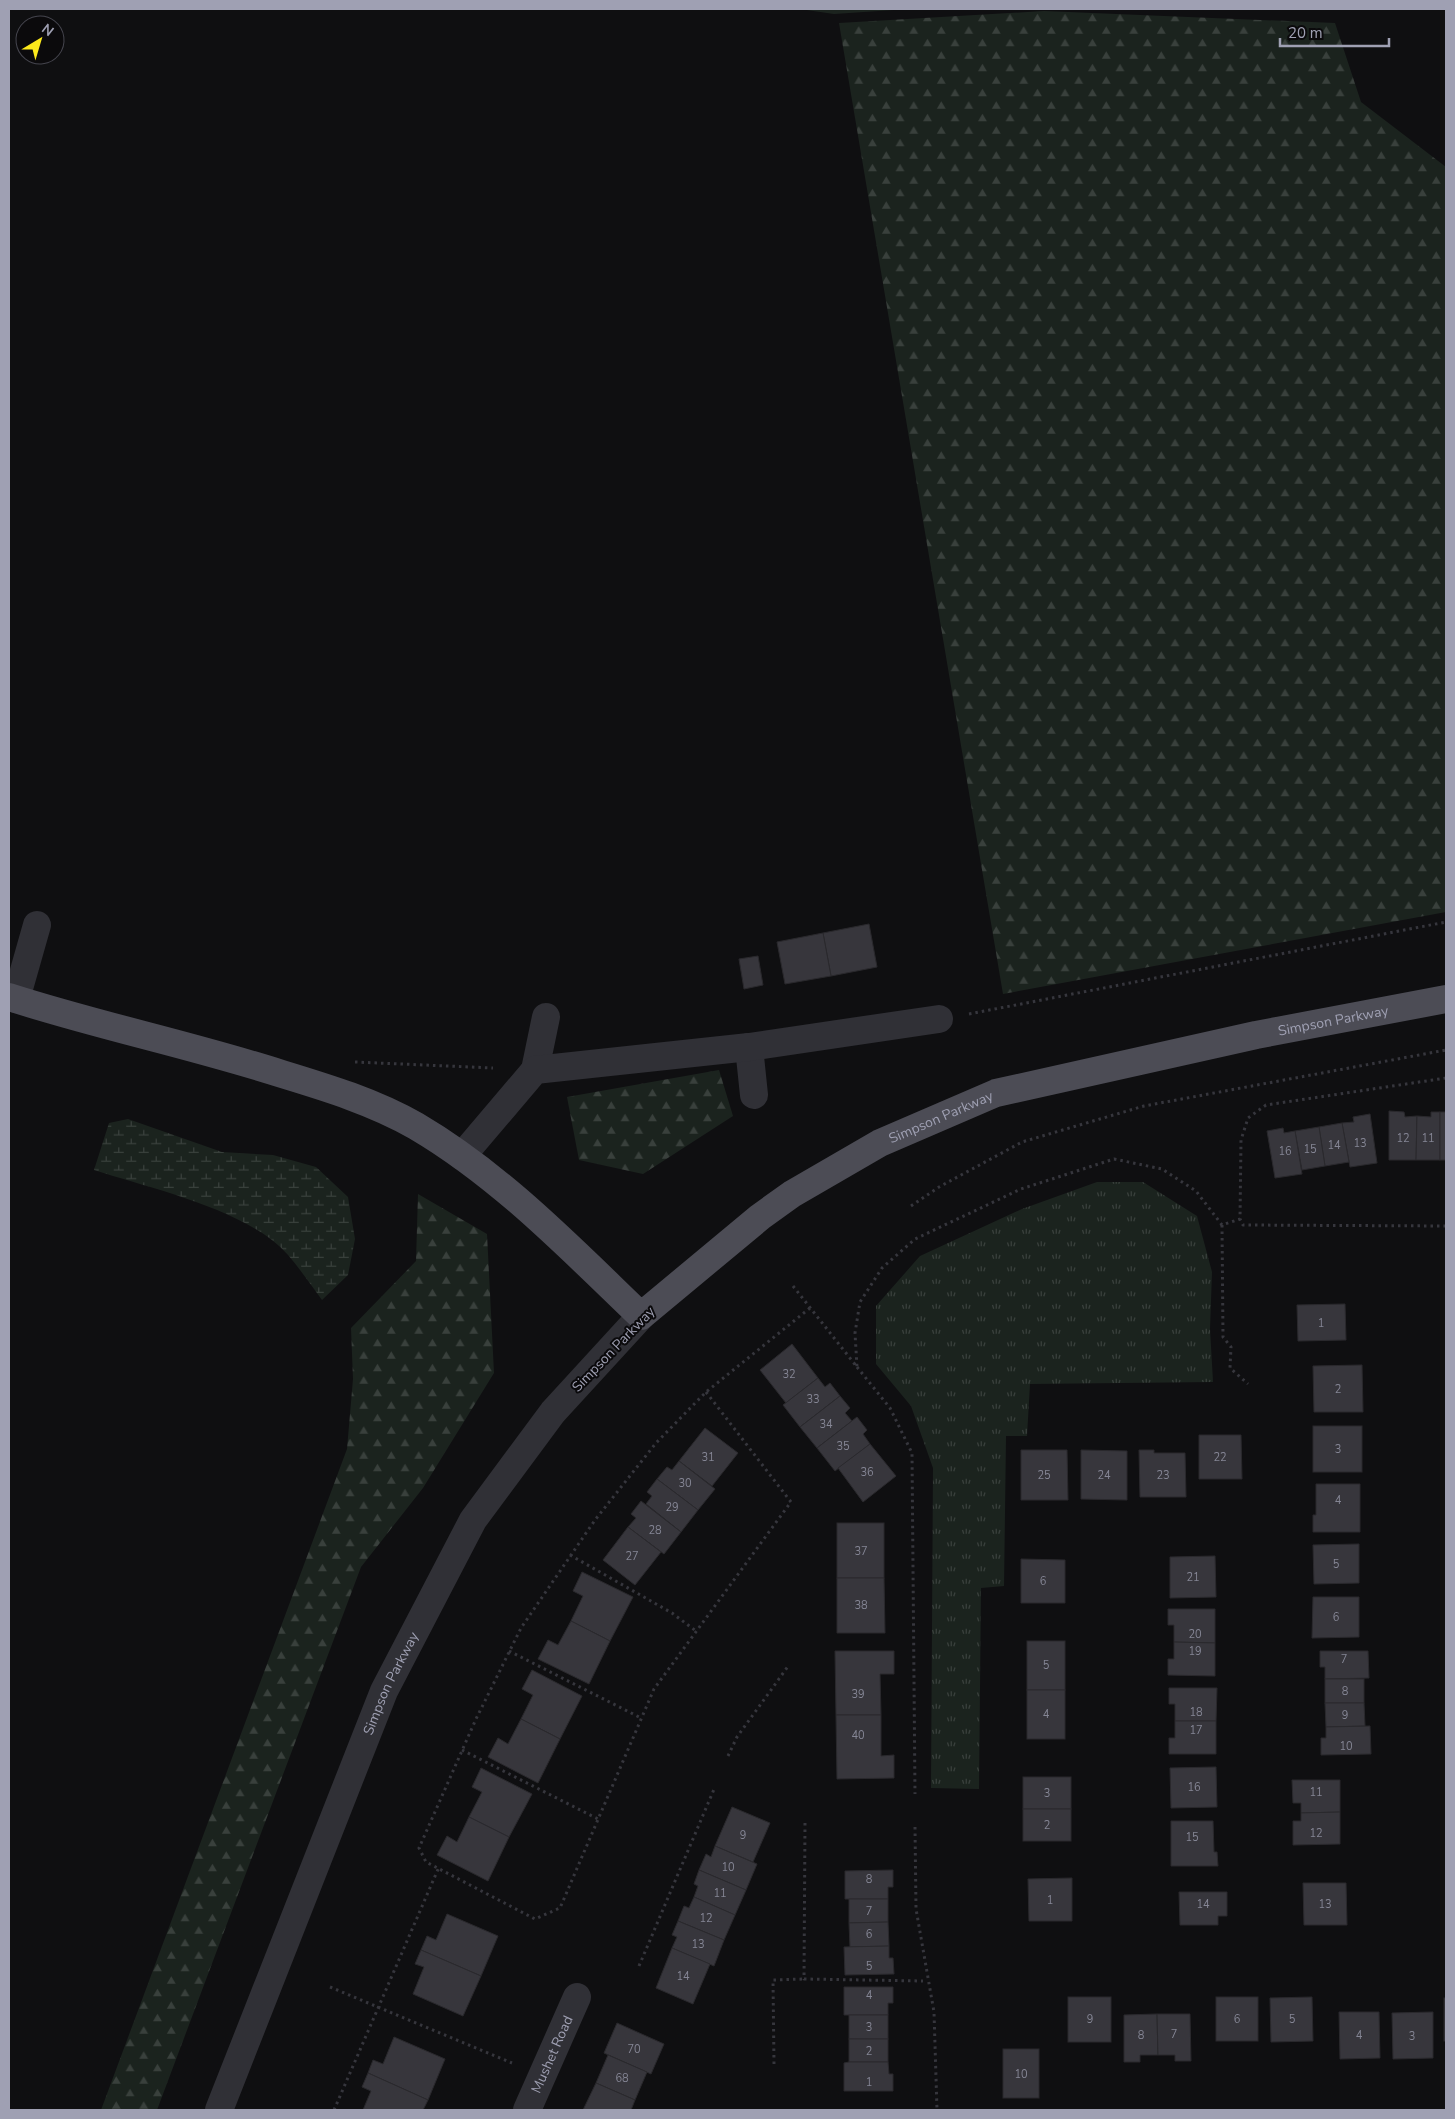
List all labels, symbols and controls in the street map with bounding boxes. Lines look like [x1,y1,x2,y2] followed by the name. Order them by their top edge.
[15,15,65,65] north arrow
[1280,15,1389,47] scale bar
[38,19,58,41] text: N
[1288,23,1323,43] text: 20 m
[1276,1001,1391,1041] street label: Simpson Parkway
[886,1086,997,1148] street label: Simpson Parkway
[1396,1131,1410,1146] house number: 12
[1421,1131,1435,1146] house number: 11
[1353,1136,1367,1151] house number: 13
[1327,1138,1341,1153] house number: 14
[1303,1142,1317,1157] house number: 15
[1278,1144,1292,1159] house number: 16
[568,1302,660,1396] street label: Simpson Parkway
[1318,1316,1324,1331] house number: 1
[782,1367,796,1382] house number: 32
[1335,1382,1341,1397] house number: 2
[806,1392,820,1407] house number: 33
[819,1417,833,1432] house number: 34
[836,1439,850,1454] house number: 35
[1335,1442,1341,1457] house number: 3
[701,1450,715,1465] house number: 31
[1213,1450,1227,1465] house number: 22
[860,1465,874,1480] house number: 36
[1037,1468,1051,1483] house number: 25
[1097,1468,1111,1483] house number: 24
[1156,1468,1170,1483] house number: 23
[678,1476,692,1491] house number: 30
[1335,1493,1342,1508] house number: 4
[665,1500,679,1515] house number: 29
[648,1523,662,1538] house number: 28
[854,1544,868,1559] house number: 37
[625,1549,639,1564] house number: 27
[1333,1557,1340,1572] house number: 5
[1186,1570,1200,1585] house number: 21
[1040,1574,1047,1589] house number: 6
[854,1598,868,1613] house number: 38
[1333,1610,1340,1625] house number: 6
[1188,1627,1202,1642] house number: 20
[359,1628,424,1738] street label: Simpson Parkway
[1188,1644,1202,1659] house number: 19
[1341,1652,1347,1667] house number: 7
[1043,1658,1050,1673] house number: 5
[1342,1684,1349,1699] house number: 8
[851,1687,865,1702] house number: 39
[1189,1705,1203,1720] house number: 18
[1043,1707,1050,1722] house number: 4
[1342,1708,1348,1723] house number: 9
[1189,1723,1203,1738] house number: 17
[851,1728,865,1743] house number: 40
[1339,1739,1353,1754] house number: 10
[1187,1780,1201,1795] house number: 16
[1309,1785,1323,1800] house number: 11
[1044,1786,1050,1801] house number: 3
[1044,1818,1050,1833] house number: 2
[1309,1826,1323,1841] house number: 12
[740,1828,746,1843] house number: 9
[1185,1830,1199,1845] house number: 15
[721,1860,735,1875] house number: 10
[866,1872,873,1887] house number: 8
[713,1886,727,1901] house number: 11
[1047,1893,1053,1908] house number: 1
[1196,1897,1210,1912] house number: 14
[1318,1897,1332,1912] house number: 13
[866,1904,872,1919] house number: 7
[699,1911,713,1926] house number: 12
[866,1927,873,1942] house number: 6
[691,1937,705,1952] house number: 13
[866,1959,873,1974] house number: 5
[676,1969,690,1984] house number: 14
[866,1988,873,2003] house number: 4
[1087,2012,1093,2027] house number: 9
[1234,2012,1241,2027] house number: 6
[1289,2012,1296,2027] house number: 5
[527,2013,578,2096] street label: Mushet Road
[866,2020,872,2035] house number: 3
[1171,2027,1177,2042] house number: 7
[1138,2028,1145,2043] house number: 8
[1356,2028,1363,2043] house number: 4
[1409,2029,1415,2044] house number: 3
[627,2042,641,2057] house number: 70
[866,2044,872,2059] house number: 2
[1014,2067,1028,2082] house number: 10
[615,2071,629,2086] house number: 68
[866,2075,872,2090] house number: 1

